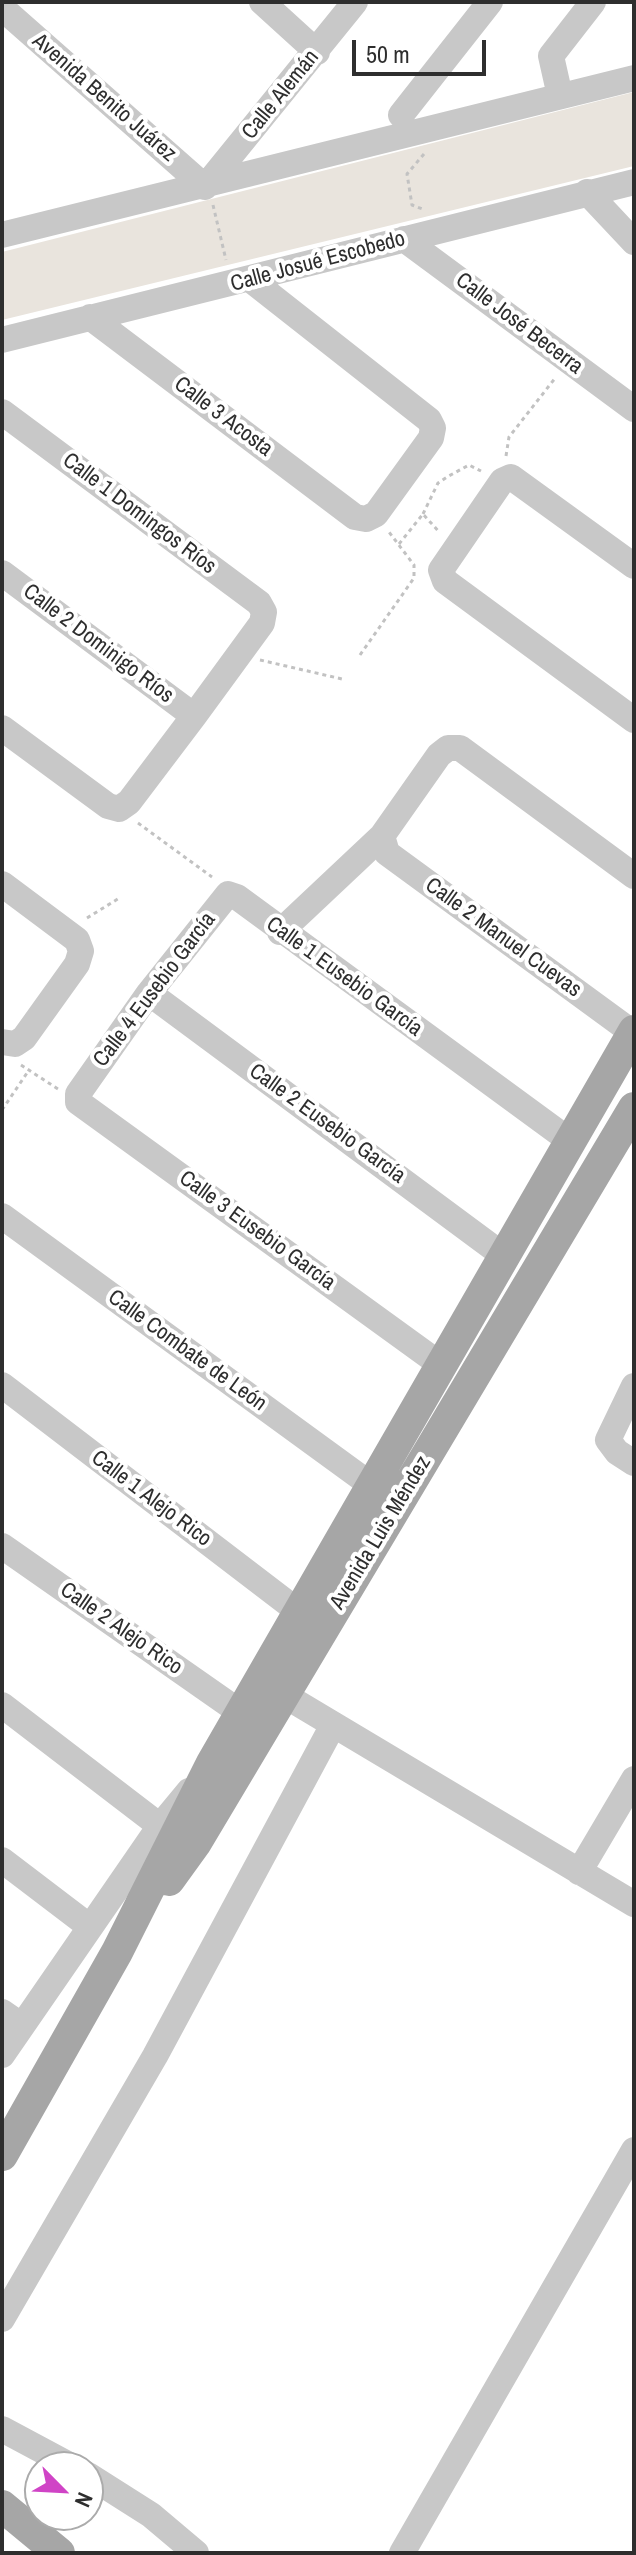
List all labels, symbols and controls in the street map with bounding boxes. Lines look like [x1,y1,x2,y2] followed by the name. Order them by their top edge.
[356,24,490,74] scale bar
[27,28,181,168] street label: Avenida Benito Juárez
[366,38,410,70] text: 50 m
[237,45,325,145] street label: Calle Alemán
[228,226,408,298] street label: Calle Josué Escobedo
[450,268,588,380] street label: Calle José Becerra
[169,371,277,463] street label: Calle 3 Acosta
[57,448,221,580] street label: Calle 1 Domingos Ríos
[18,579,178,709] street label: Calle 2 Dominigo Ríos
[420,873,586,1003] street label: Calle 2 Manuel Cuevas
[88,908,222,1072] street label: Calle 4 Eusebio García
[261,912,427,1042] street label: Calle 1 Eusebio García
[244,1059,410,1189] street label: Calle 2 Eusebio García
[174,1166,340,1296] street label: Calle 3 Eusebio García
[103,1285,271,1417] street label: Calle Combate de León
[86,1445,216,1553] street label: Calle 1 Alejo Rico
[325,1452,437,1614] street label: Avenida Luis Méndez
[55,1577,187,1681] street label: Calle 2 Alejo Rico
[24,2451,104,2531] north arrow
[68,2488,100,2512] text: N

